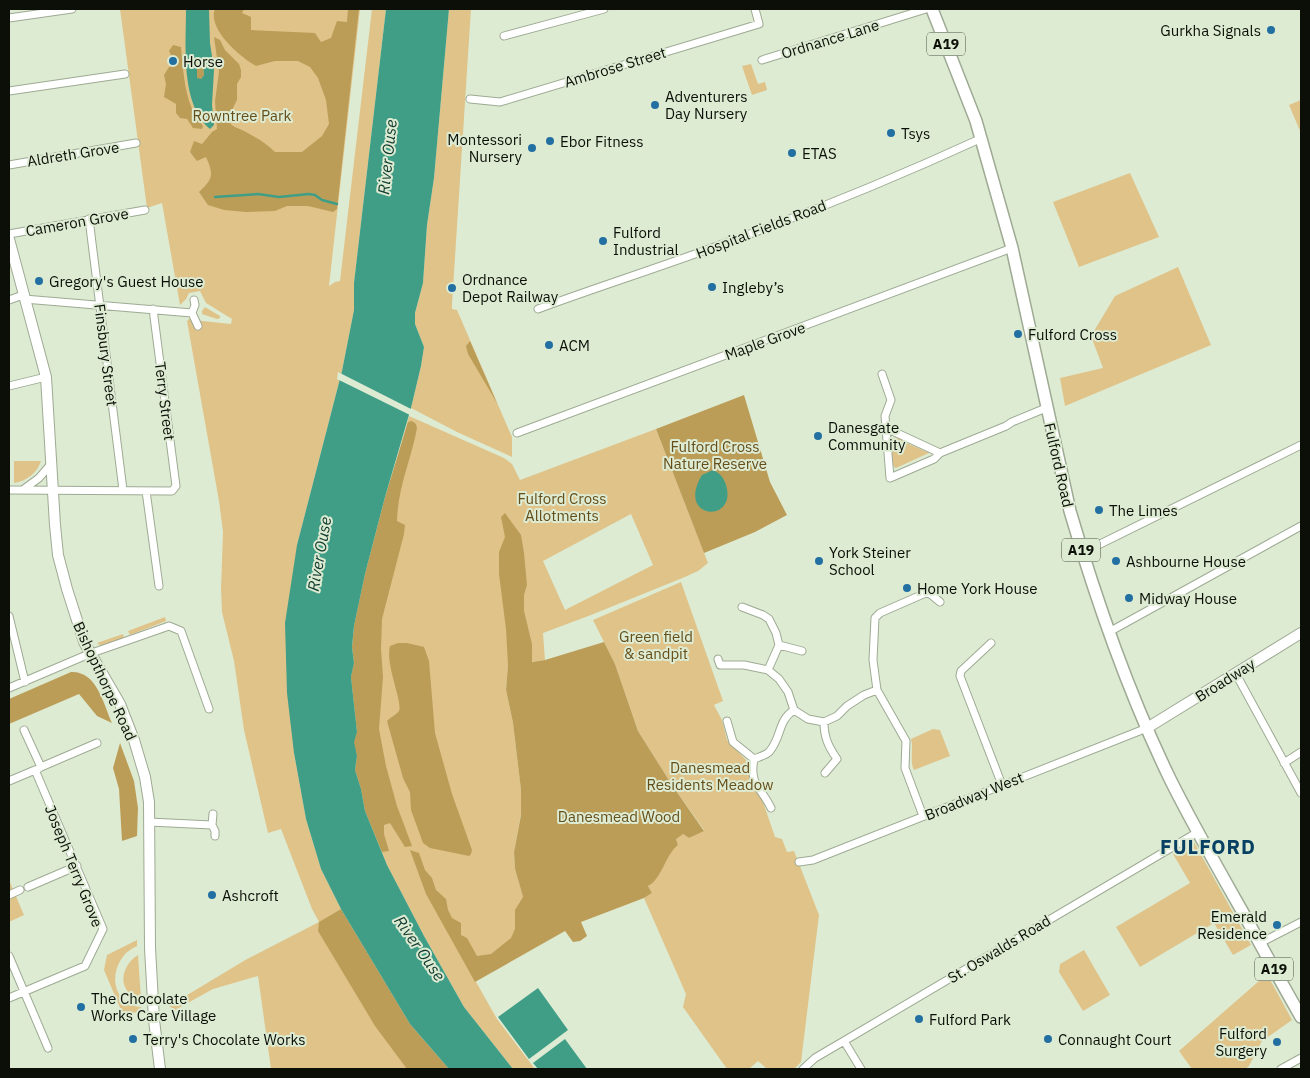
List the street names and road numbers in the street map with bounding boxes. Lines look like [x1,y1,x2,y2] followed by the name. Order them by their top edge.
[779,15,881,63] street label: Ordnance Lane
[927,33,965,56] road number: A19
[562,42,668,92] street label: Ambrose Street
[26,137,120,171] street label: Aldreth Grove
[693,195,829,263] street label: Hospital Fields Road
[24,204,130,240] street label: Cameron Grove
[90,303,122,407] street label: Finsbury Street
[722,318,808,364] street label: Maple Grove
[151,361,179,441] street label: Terry Street
[1040,421,1078,509] street label: Fulford Road
[1062,538,1100,562] road number: A19
[69,619,141,743] street label: Bishopthorpe Road
[1191,654,1259,706] street label: Broadway
[922,768,1026,824] street label: Broadway West
[41,802,107,930] street label: Joseph Terry Grove
[944,911,1054,987] street label: St. Oswalds Road
[1255,958,1293,981] road number: A19

